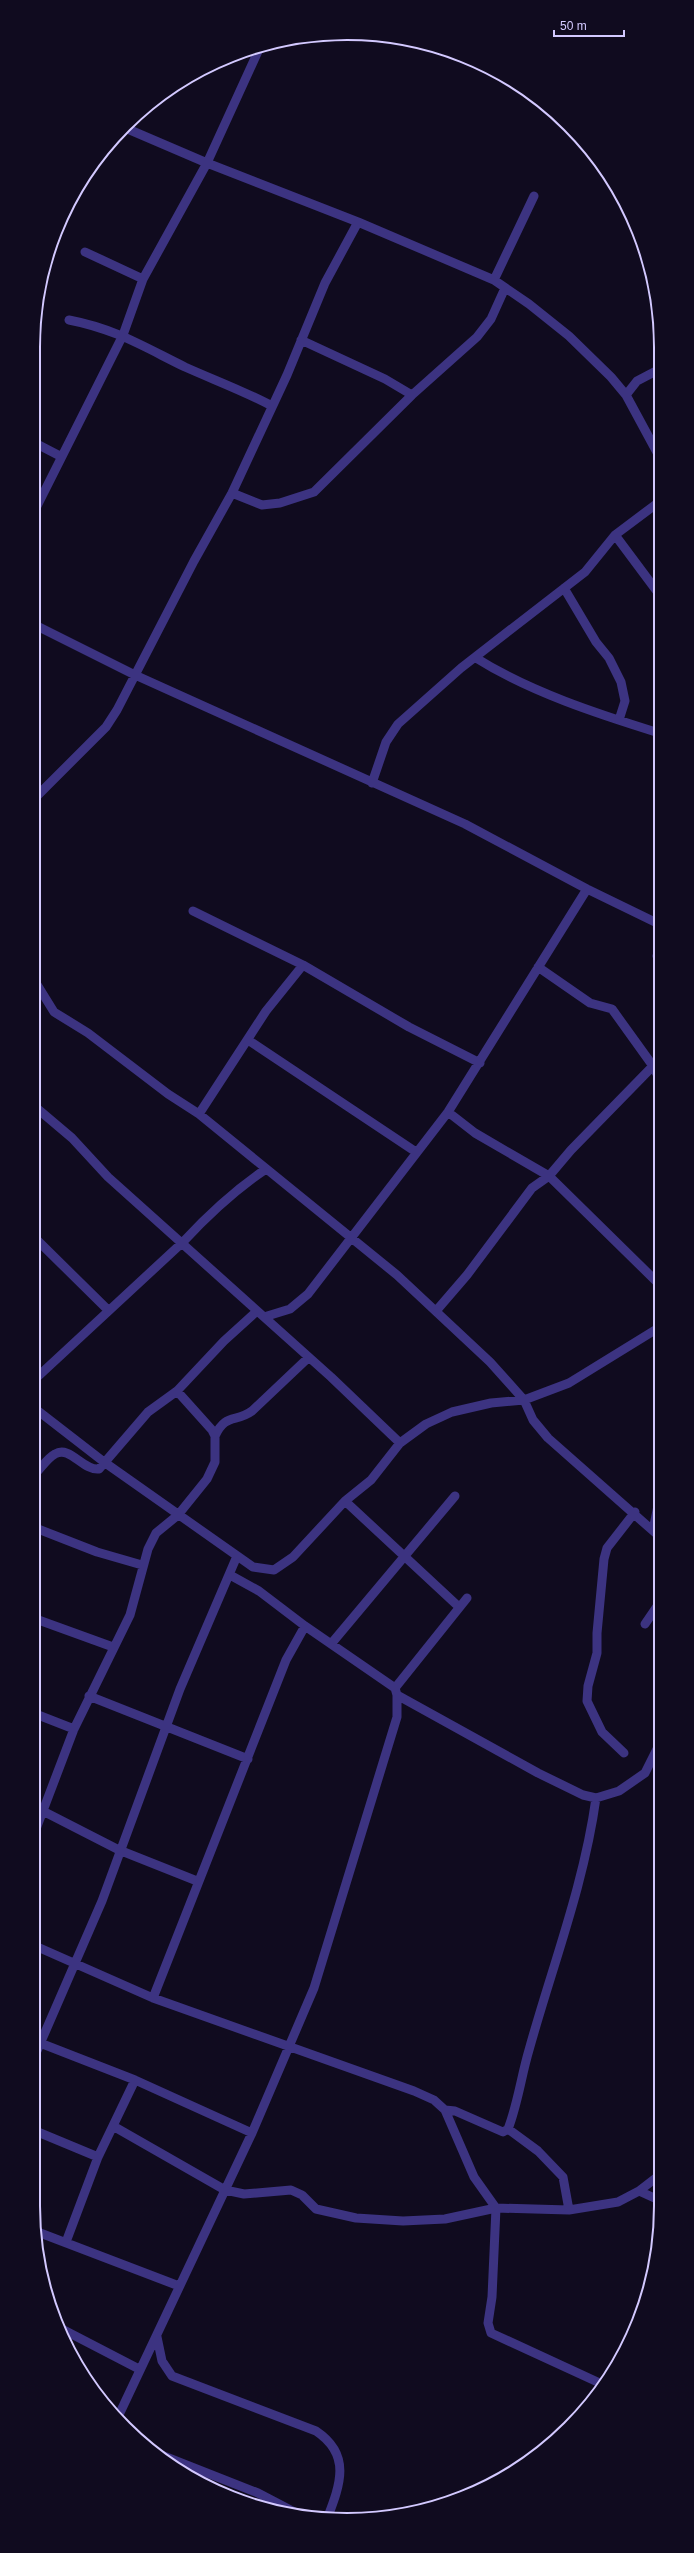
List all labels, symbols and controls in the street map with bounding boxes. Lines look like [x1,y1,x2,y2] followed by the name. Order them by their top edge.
[554,12,624,38] scale bar
[560,19,587,33] text: 50 m

